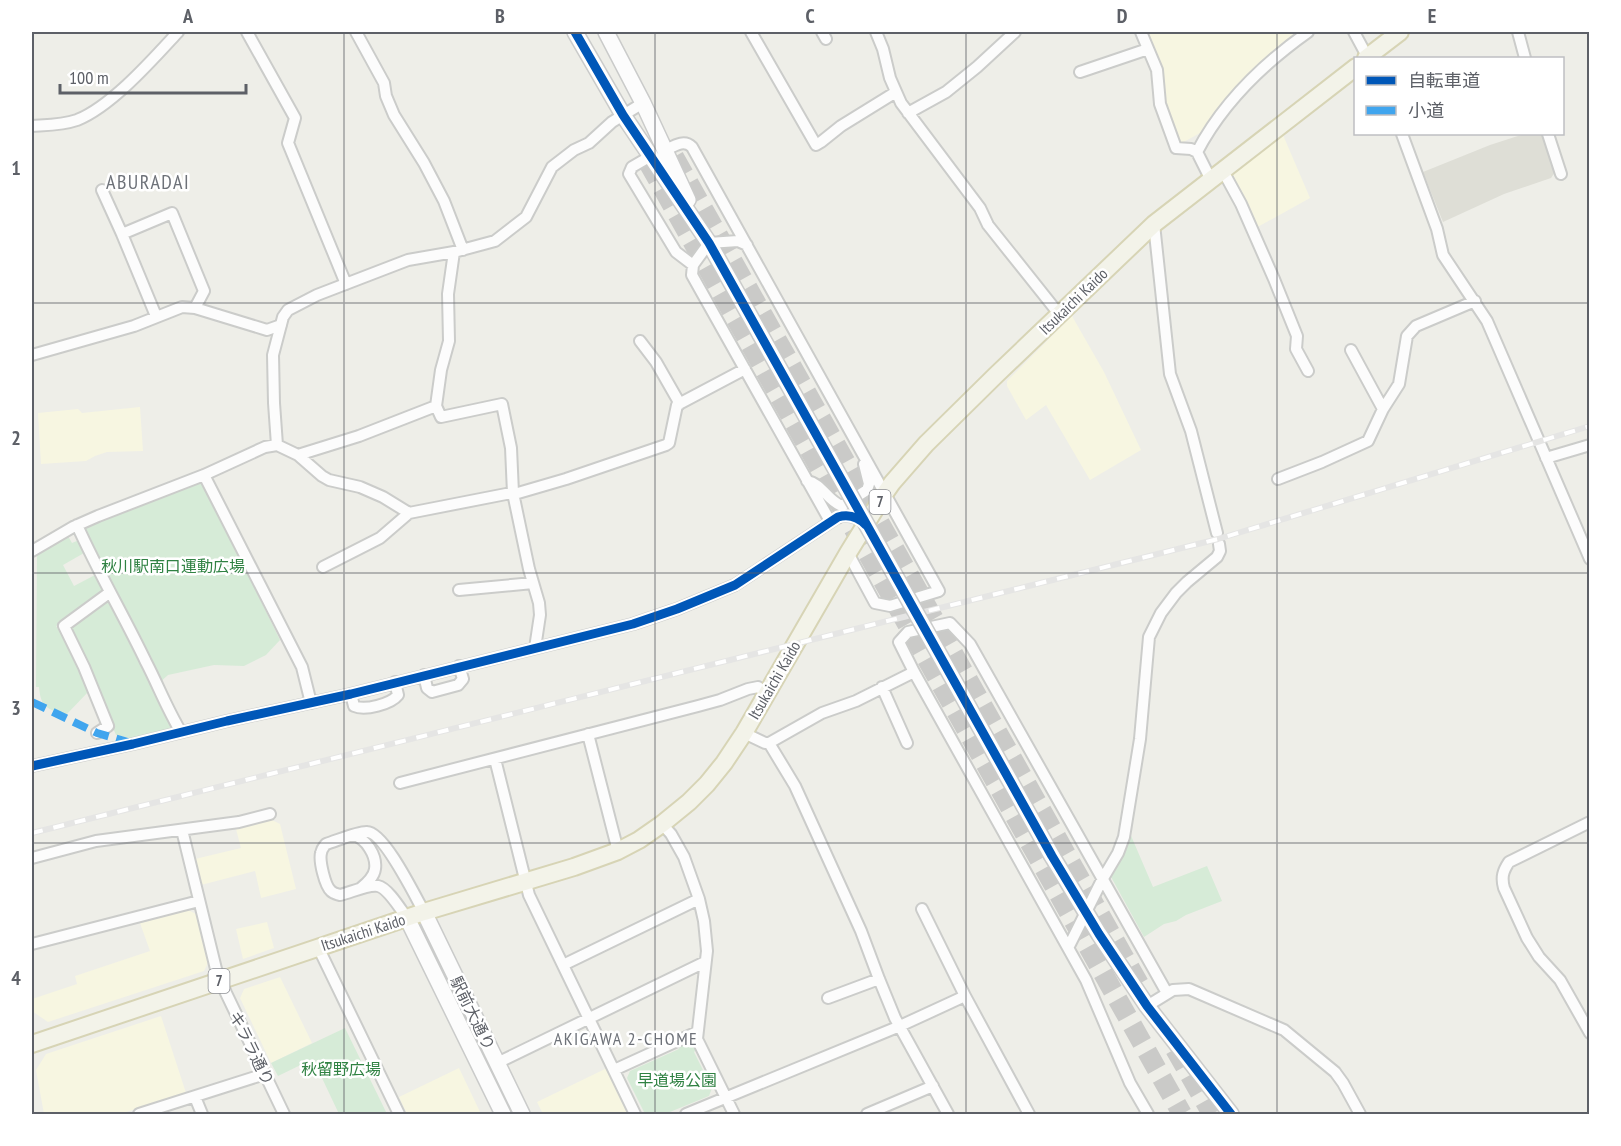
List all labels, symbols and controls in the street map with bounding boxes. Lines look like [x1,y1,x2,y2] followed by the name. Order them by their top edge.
[182,3,194,29] text: A
[495,3,505,29] text: B
[805,3,815,29] text: C
[1117,3,1128,29] text: D
[1428,3,1436,29] text: E
[60,57,246,95] scale bar
[1354,57,1564,135] legend
[69,66,109,89] text: 100 m
[1408,69,1480,92] text: 自転車道
[1408,99,1444,122] text: 小道
[11,155,21,181] text: 1
[106,169,190,195] district label: ABURADAI
[1035,263,1111,339] street label: Itsukaichi Kaido
[11,425,21,451] text: 2
[870,490,890,514] road number: 7
[101,556,245,576] park label: 秋川駅南口運動広場
[743,637,805,723] street label: Itsukaichi Kaido
[11,695,21,721] text: 3
[318,909,408,955] street label: Itsukaichi Kaido
[11,965,21,991] text: 4
[208,969,230,993] road number: 7
[446,973,500,1053] street label: 駅前大通り
[225,1008,279,1088] street label: キララ通り
[554,1027,698,1050] district label: AKIGAWA 2-CHOME
[301,1059,381,1079] park label: 秋留野広場
[637,1070,717,1090] park label: 早道場公園

